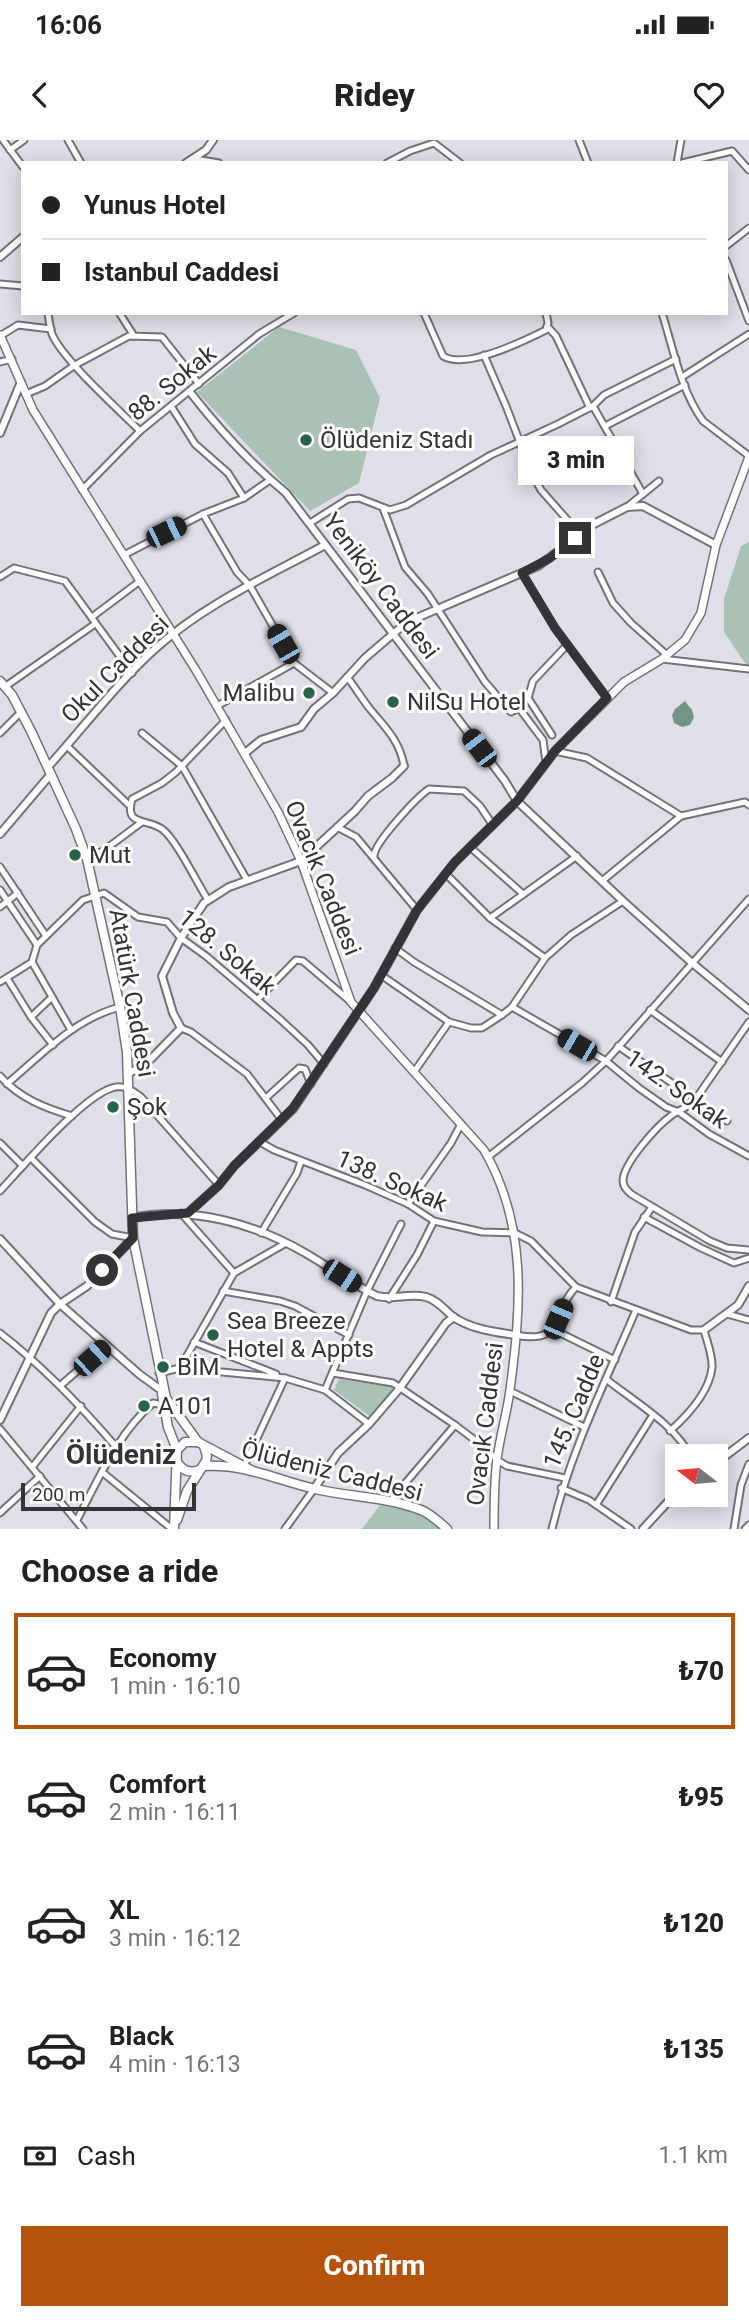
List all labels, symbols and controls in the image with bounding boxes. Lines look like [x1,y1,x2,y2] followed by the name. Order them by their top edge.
[35,10,102,40] text: 16:06
[21,76,59,114] icon: back
[334,76,415,114] text: Ridey
[690,76,728,114] icon: heart
[84,190,226,220] text: Yunus Hotel
[84,257,279,287] text: Istanbul Caddesi
[123,339,222,427] street label: 88. Sokak
[320,426,473,454] place label: Ölüdeniz Stadı
[298,432,314,448] marker: Ölüdeniz Stadı
[517,436,633,486] callout: 3 min
[547,447,605,474] text: 3 min
[317,508,445,664] street label: Yeniköy Caddesi
[143,513,190,551] car
[559,522,591,554] route end
[55,609,175,729] street label: Okul Caddesi
[264,621,303,667] car
[223,679,295,707] place label: Malibu
[301,685,317,701] marker: Malibu
[407,688,526,716] place label: NilSu Hotel
[385,694,401,710] marker: NilSu Hotel
[458,725,501,771] car
[279,797,367,959] street label: Ovacık Caddesi
[89,841,131,869] place label: Mut
[67,847,83,863] marker: Mut
[173,903,282,1001] street label: 128. Sokak
[103,907,161,1079] street label: Atatürk Caddesi
[554,1025,601,1065] car
[621,1044,734,1135] street label: 142. Sokak
[127,1093,168,1121] place label: Şok
[105,1099,121,1115] marker: Şok
[332,1144,452,1218] street label: 138. Sokak
[86,1254,118,1286] route start
[319,1256,366,1296] car
[541,1296,576,1342] car
[227,1307,374,1363] place label: Sea Breeze Hotel & Appts
[205,1327,221,1343] marker: Sea Breeze Hotel & Appts
[70,1336,115,1380] car
[461,1341,509,1507] street label: Ovacık Caddesi
[537,1350,611,1472] street label: 145. Cadde
[177,1353,219,1381] place label: BİM
[155,1359,171,1375] marker: BİM
[158,1392,214,1420] place label: A101
[136,1398,152,1414] marker: A101
[239,1435,425,1507] street label: Ölüdeniz Caddesi
[66,1438,176,1471] district label: Ölüdeniz
[665,1444,728,1507] north arrow
[665,1444,728,1507] map controls
[21,1480,196,1512] scale bar
[32,1483,85,1506] text: 200 m
[21,1552,218,1590] text: Choose a ride
[25,1640,88,1703] icon: car
[109,1643,216,1673] text: Economy
[678,1656,724,1686] text: ₺70
[109,1673,241,1700] text: 1 min · 16:10
[25,1766,88,1829] icon: car
[109,1769,206,1799] text: Comfort
[678,1782,724,1812] text: ₺95
[109,1799,241,1826] text: 2 min · 16:11
[25,1892,88,1955] icon: car
[109,1895,140,1925] text: XL
[663,1908,724,1938] text: ₺120
[109,1925,241,1952] text: 3 min · 16:12
[25,2018,88,2081] icon: car
[109,2021,174,2051] text: Black
[663,2034,724,2064] text: ₺135
[109,2051,241,2078] text: 4 min · 16:13
[21,2137,59,2175] icon: cash
[77,2141,136,2171] text: Cash
[659,2142,728,2169] text: 1.1 km
[21,2226,728,2306] button: Confirm

